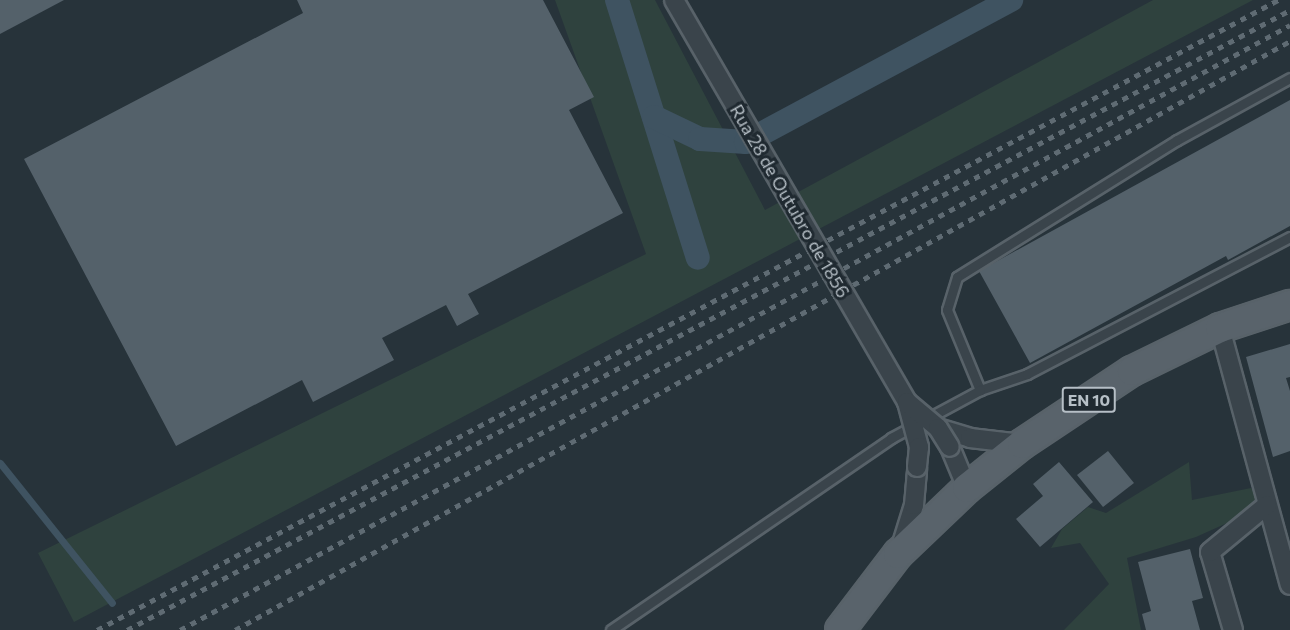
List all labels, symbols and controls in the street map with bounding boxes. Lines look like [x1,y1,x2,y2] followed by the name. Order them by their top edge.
[726,100,854,302] street label: Rua 28 de Outubro de 1856
[1060,387,1118,413] road number: EN 10

